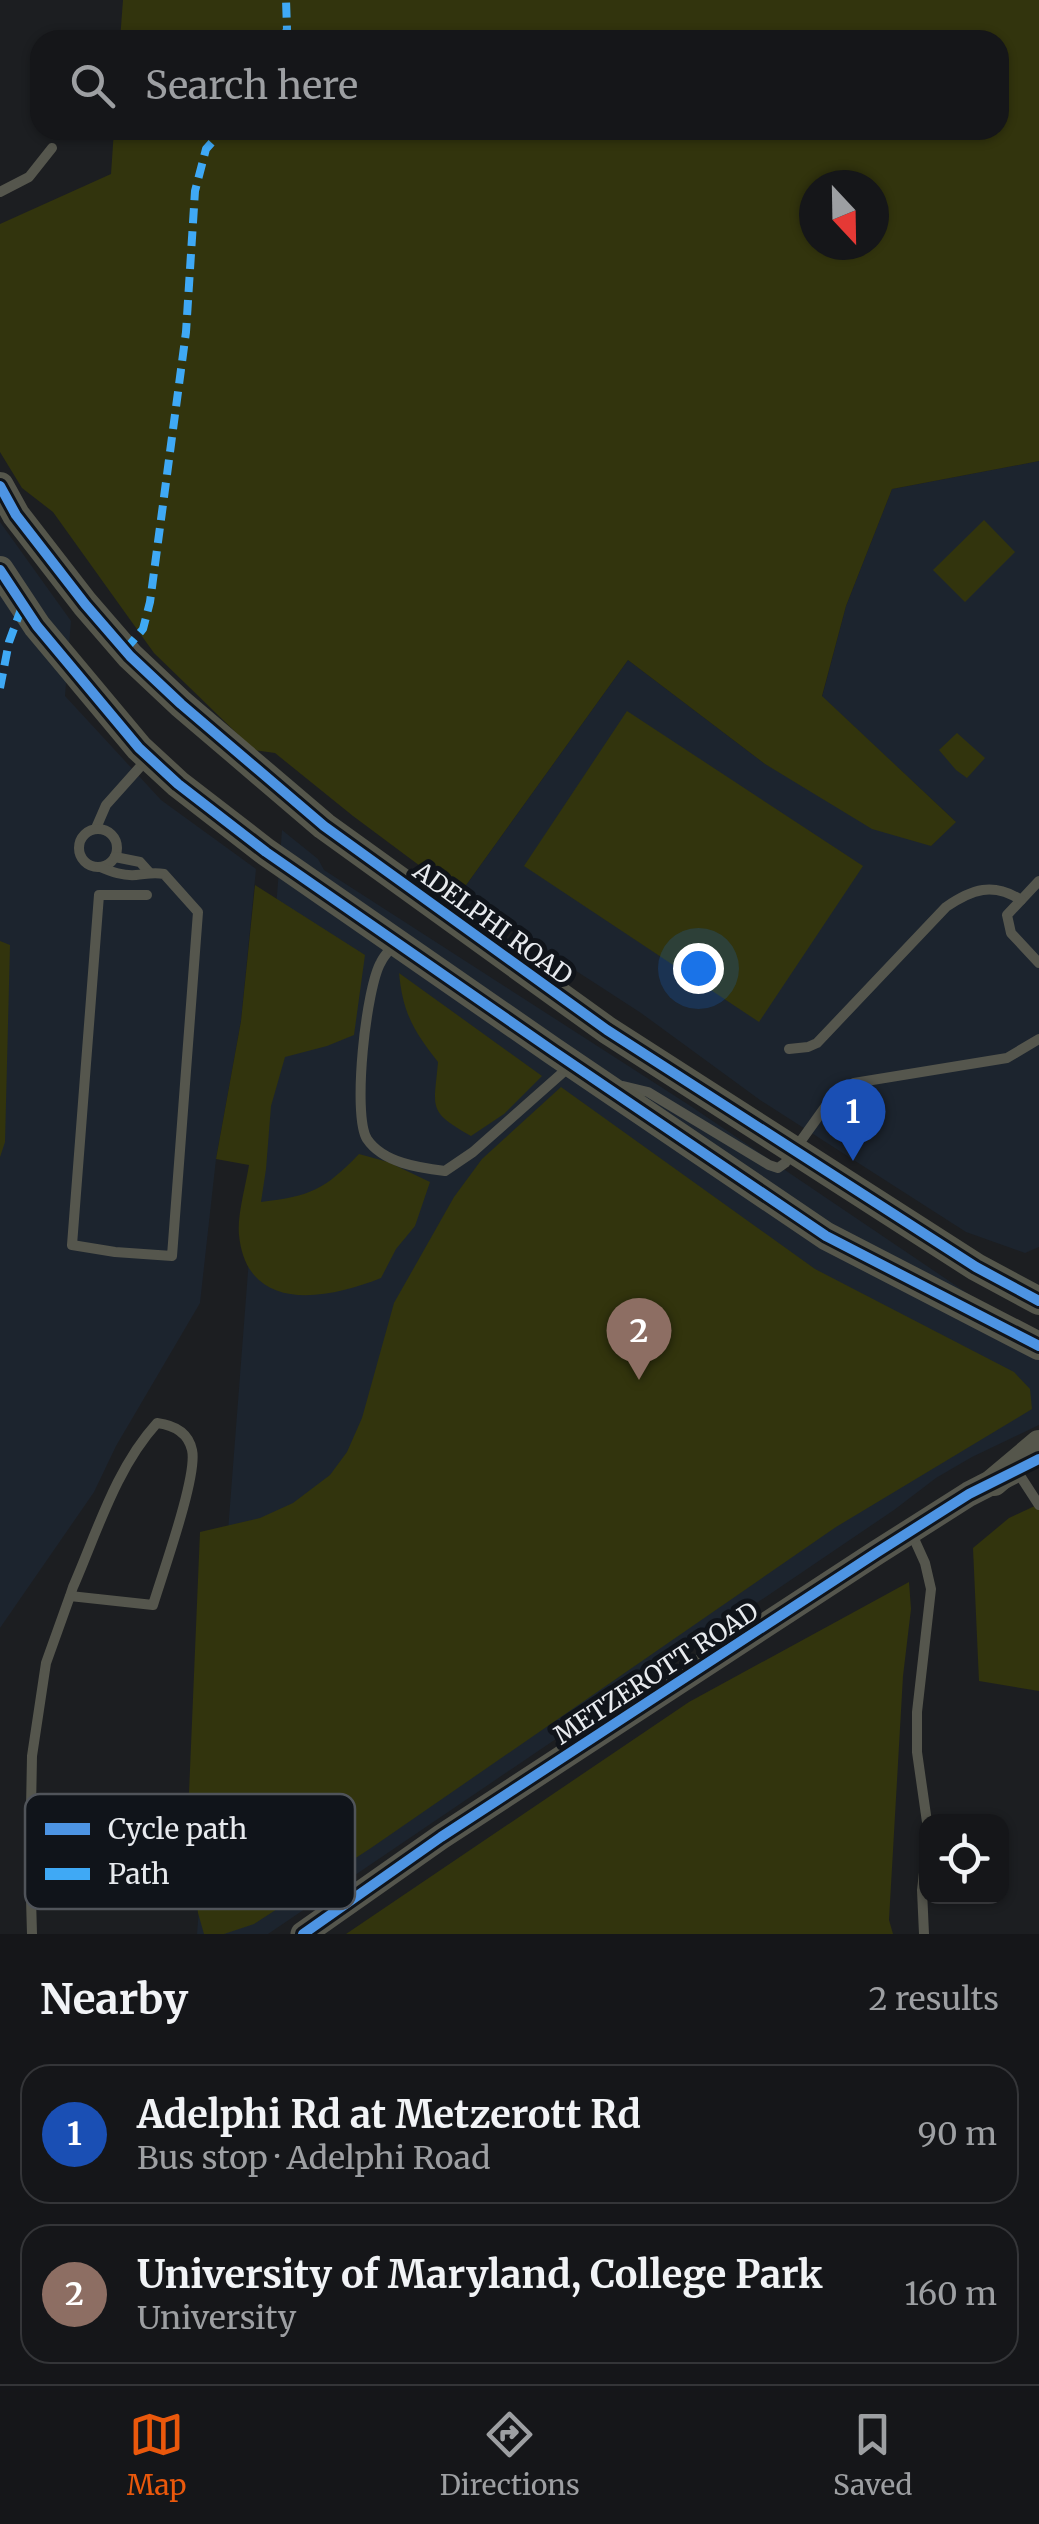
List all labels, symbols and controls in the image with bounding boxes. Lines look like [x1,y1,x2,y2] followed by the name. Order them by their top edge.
[30,30,1009,140] search box
[65,58,120,113] icon: search
[145,62,358,109] text: Search here
[799,170,889,260] north arrow
[406,854,579,992] street label: ADELPHI ROAD
[673,943,724,994] your location
[820,1078,886,1161] pin: 1
[606,1298,672,1380] pin: 2
[548,1595,764,1751] street label: METZEROTT ROAD
[25,1794,355,1909] legend
[108,1811,247,1847] text: Cycle path
[919,1814,1009,1904] map controls
[919,1814,1009,1904] button: locate
[108,1856,170,1892] text: Path
[40,1973,188,2025] text: Nearby
[868,1979,999,2019] text: 2 results
[137,2091,641,2138] text: Adelphi Rd at Metzerott Rd
[67,2114,82,2154] text: 1
[918,2114,997,2154] text: 90 m
[137,2138,490,2178] text: Bus stop · Adelphi Road
[137,2251,823,2298] text: University of Maryland, College Park
[65,2274,84,2314] text: 2
[905,2274,997,2314] text: 160 m
[137,2298,296,2338] text: University
[127,2407,186,2503] tab: Map
[440,2407,580,2503] tab: Directions
[833,2407,912,2503] tab: Saved

